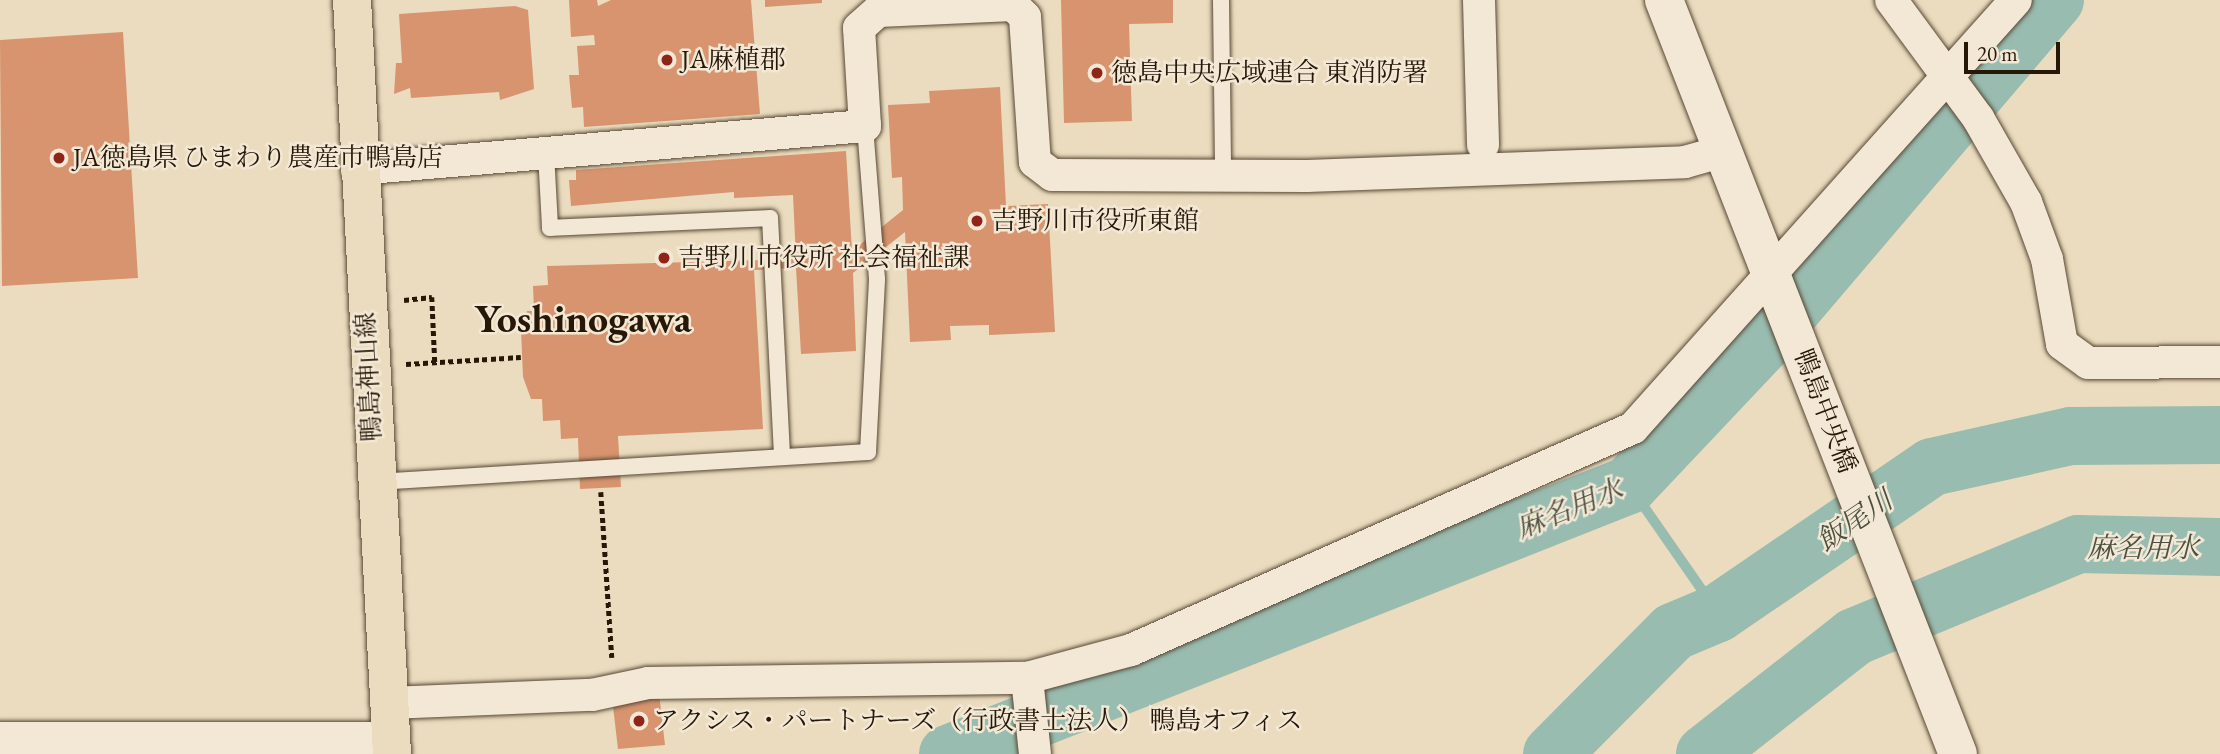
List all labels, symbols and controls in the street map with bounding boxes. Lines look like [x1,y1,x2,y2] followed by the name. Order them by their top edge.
[1968,28,2064,72] scale bar
[1977,40,2018,67] text: 20 m
[681,44,786,76] place label: JA麻植郡
[659,52,675,68] marker: JA麻植郡
[1111,57,1428,89] place label: 徳島中央広域連合 東消防署
[1089,65,1105,81] marker: 徳島中央広域連合 東消防署
[73,142,443,174] place label: JA徳島県 ひまわり農産市鴨島店
[51,150,67,166] marker: JA徳島県 ひまわり農産市鴨島店
[991,205,1199,237] place label: 吉野川市役所東館
[969,213,985,229] marker: 吉野川市役所東館
[678,242,969,274] place label: 吉野川市役所 社会福祉課
[656,250,672,266] marker: 吉野川市役所 社会福祉課
[475,294,691,342] district label: Yoshinogawa
[350,311,388,443] street label: 鴨島神山線
[1787,345,1863,477] street label: 鴨島中央橋
[1511,471,1627,545] water label: 麻名用水
[1810,483,1898,557] water label: 飯尾川
[2087,530,2199,564] water label: 麻名用水
[653,705,1308,737] place label: アクシス・パートナーズ（行政書士法人） 鴨島オフィス
[631,713,647,729] marker: アクシス・パートナーズ（行政書士法人） 鴨島オフィス

